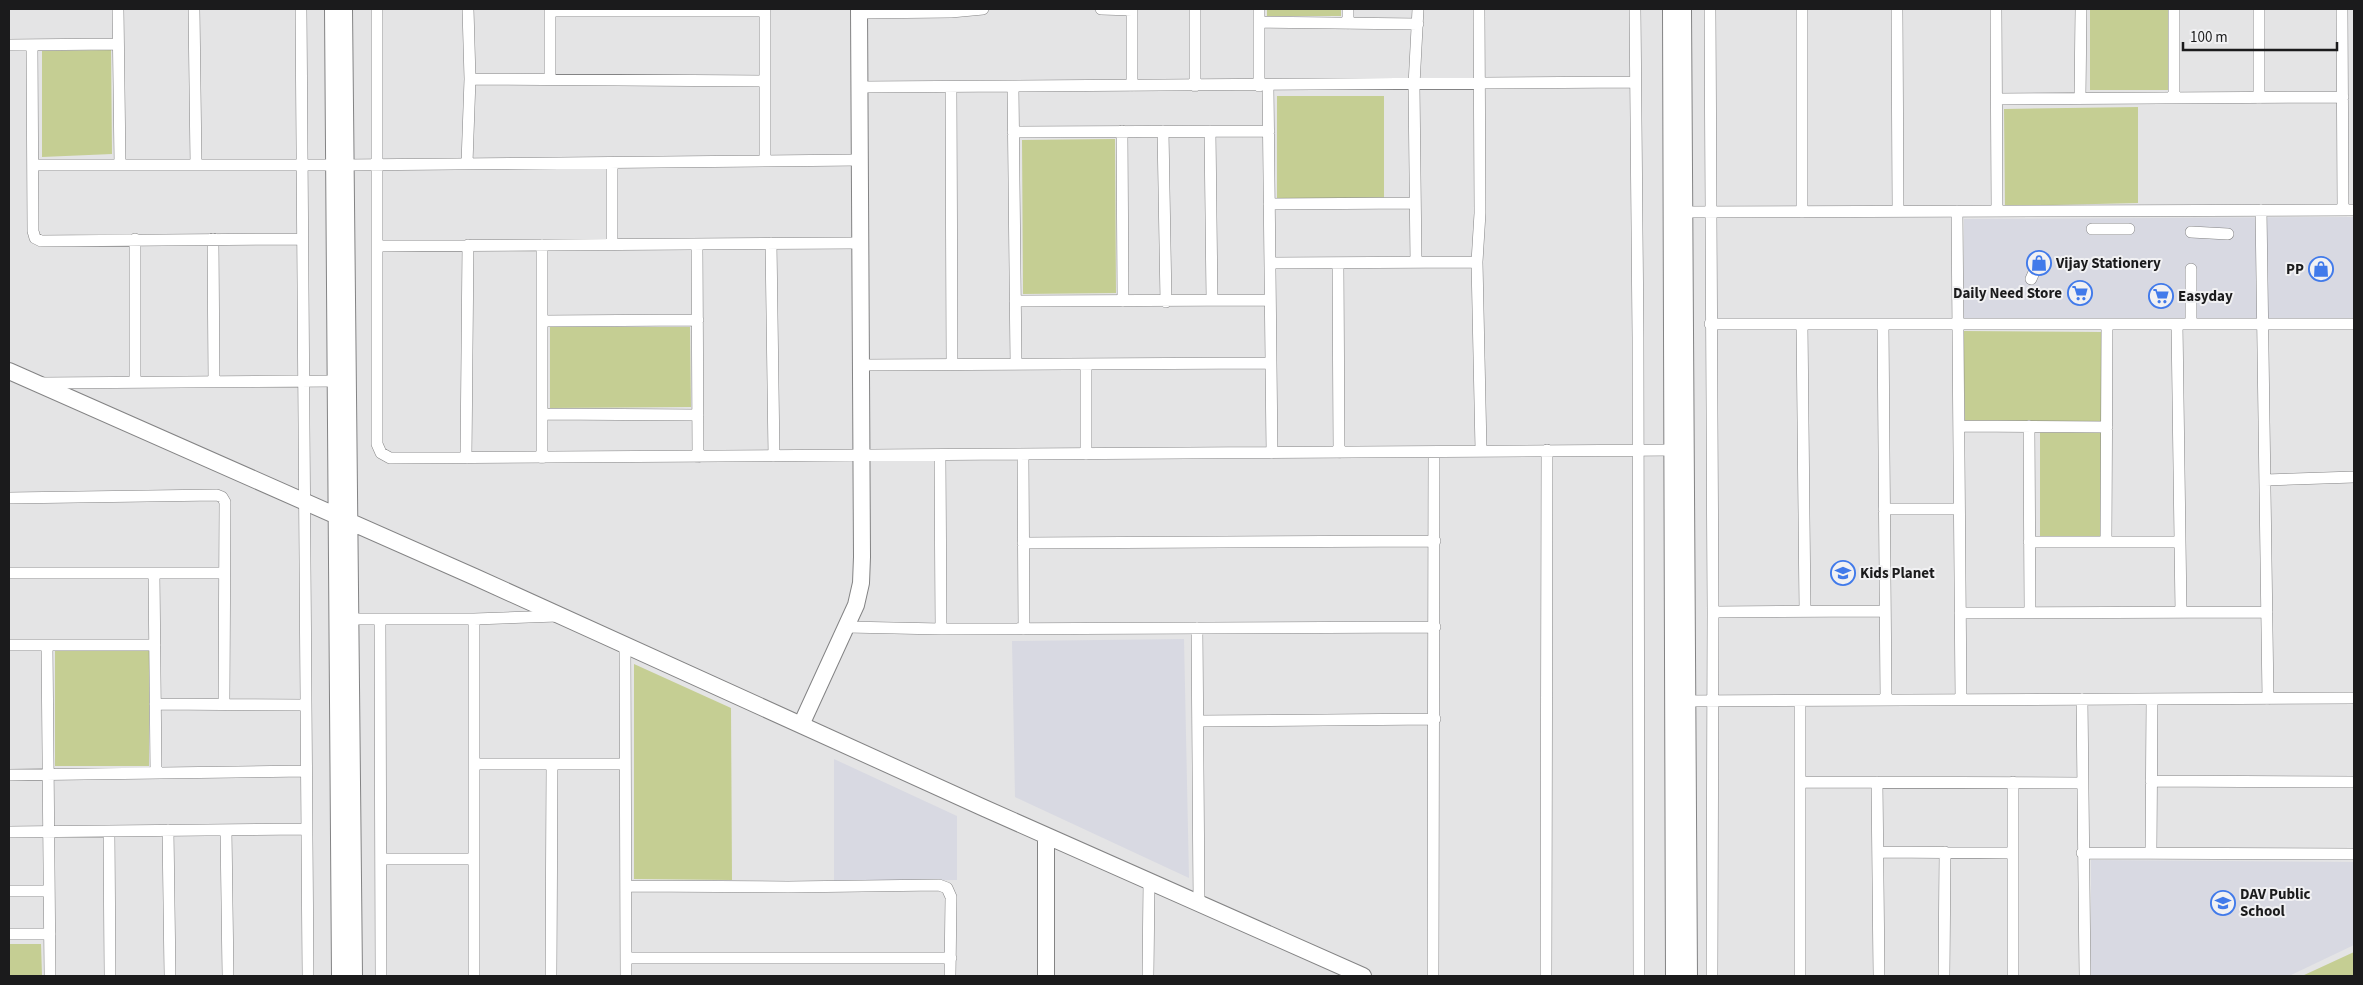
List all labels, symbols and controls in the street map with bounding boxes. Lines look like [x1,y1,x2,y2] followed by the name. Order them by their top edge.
[2183,20,2337,52] scale bar
[2190,27,2228,48] text: 100 m
[2026,250,2052,276] shop icon: Vijay Stationery
[2055,253,2161,274] place label: Vijay Stationery
[2308,256,2334,282] shop icon: PP
[2286,259,2304,280] place label: PP
[2067,280,2093,306] supermarket icon: Daily Need Store
[1953,283,2062,304] place label: Daily Need Store
[2148,283,2174,309] supermarket icon: Easyday
[2178,286,2233,307] place label: Easyday
[1830,560,1856,586] school or university icon: Kids Planet
[1860,563,1935,584] place label: Kids Planet
[2240,884,2311,922] place label: DAV Public School
[2210,890,2236,916] school or university icon: DAV Public School

